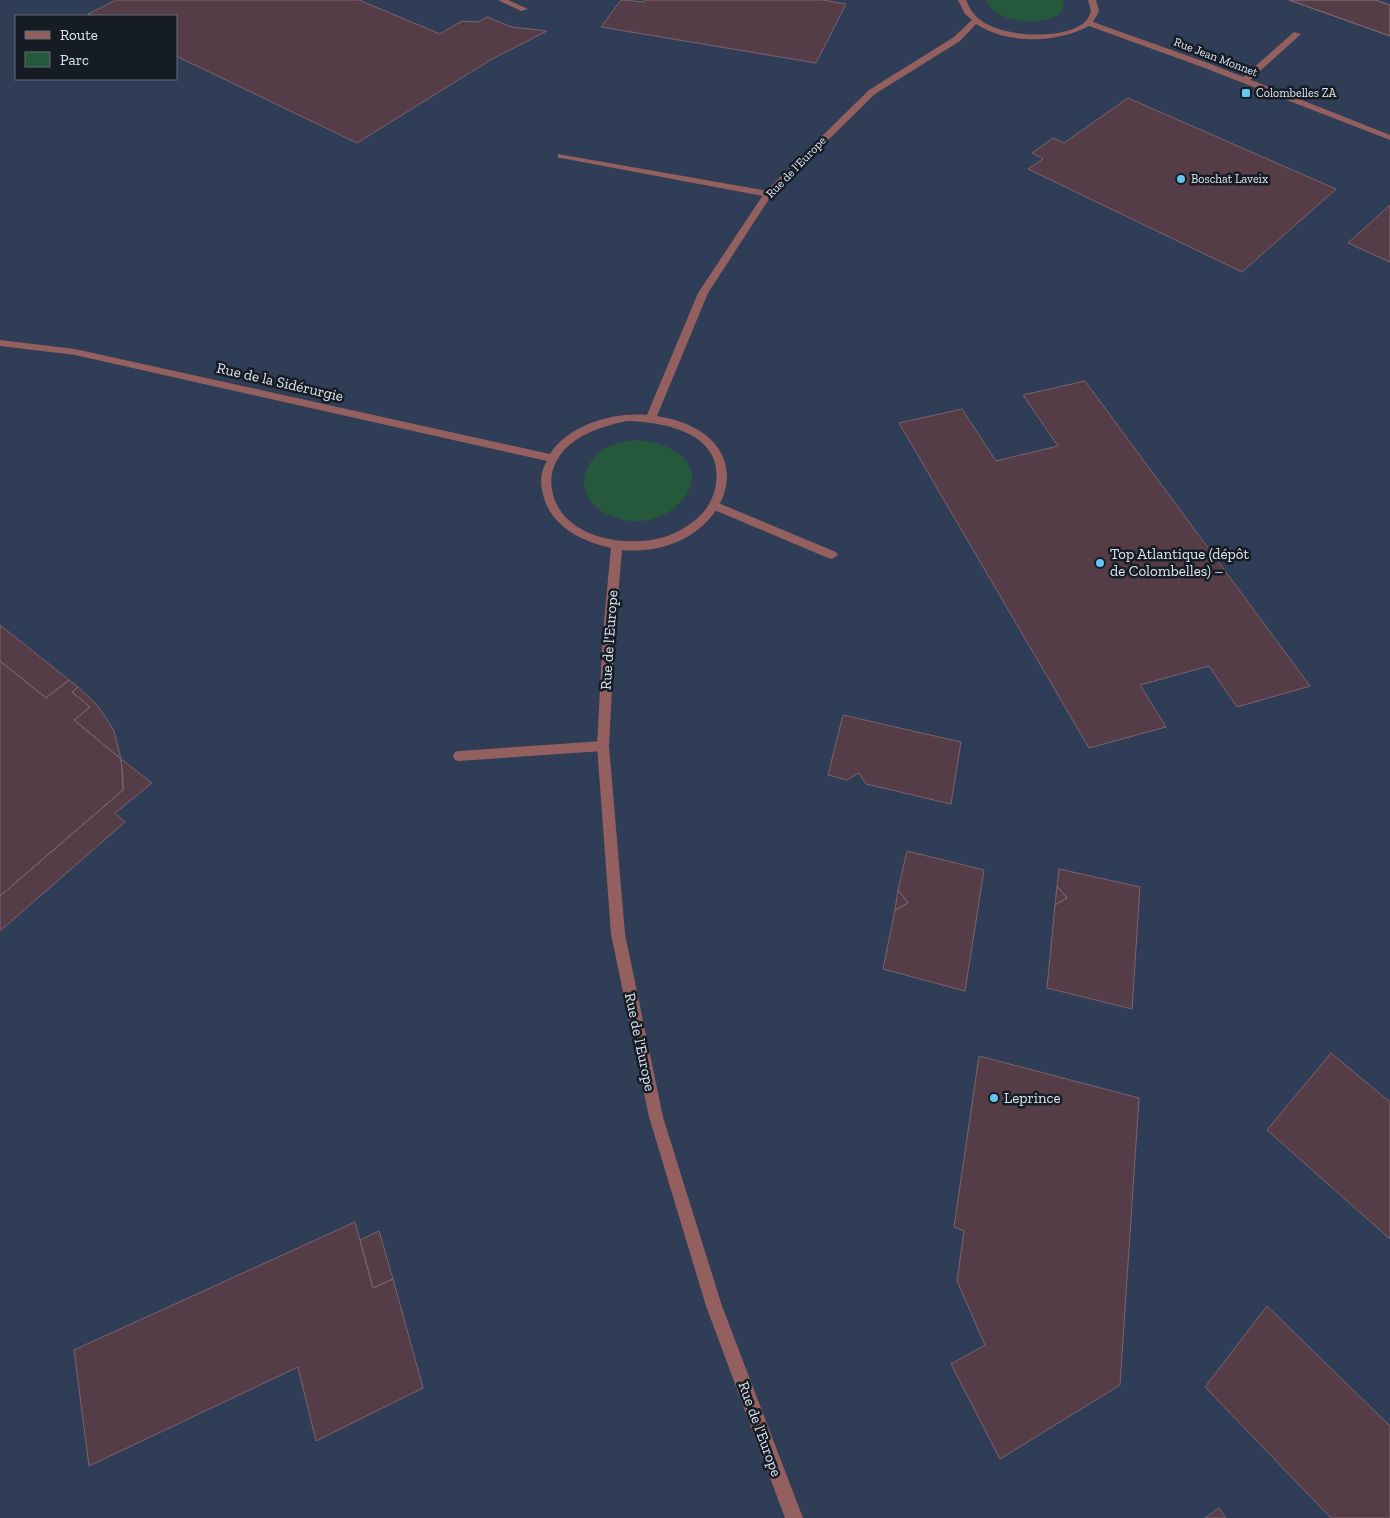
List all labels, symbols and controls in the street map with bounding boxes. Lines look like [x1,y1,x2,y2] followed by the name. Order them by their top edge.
[15,15,178,80] legend
[60,26,98,44] text: Route
[1172,35,1260,80] street label: Rue Jean Monnet
[60,51,89,69] text: Parc
[1256,86,1337,100] place label: Colombelles ZA
[1240,87,1252,99] marker: Colombelles ZA
[763,133,829,201] street label: Rue de l'Europe
[1191,172,1268,186] place label: Boschat Laveix
[1175,173,1187,185] marker: Boschat Laveix
[215,359,345,405] street label: Rue de la Sidérurgie
[1110,545,1249,580] place label: Top Atlantique (dépôt de Colombelles) –
[1094,557,1106,569] marker: Top Atlantique (dépôt de Colombelles) –
[597,589,621,691] street label: Rue de l'Europe
[621,991,659,1093] street label: Rue de l'Europe
[1004,1089,1061,1107] place label: Leprince
[988,1092,1000,1104] marker: Leprince
[734,1379,786,1479] street label: Rue de l'Europe

